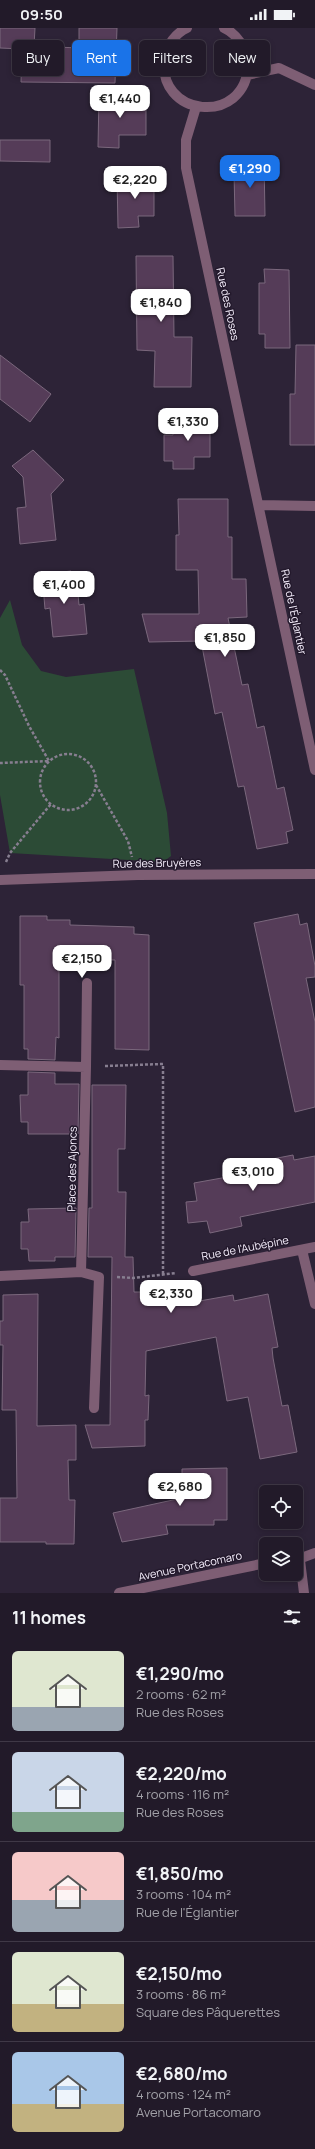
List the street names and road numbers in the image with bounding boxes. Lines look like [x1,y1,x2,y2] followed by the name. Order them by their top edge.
[213,266,244,342] street label: Rue des Roses
[278,568,311,656] street label: Rue de l'Églantier
[113,854,202,871] street label: Rue des Bruyères
[63,1126,80,1212] street label: Place des Ajoncs
[200,1232,290,1263] street label: Rue de l'Aubépine
[137,1547,244,1584] street label: Avenue Portacomaro

